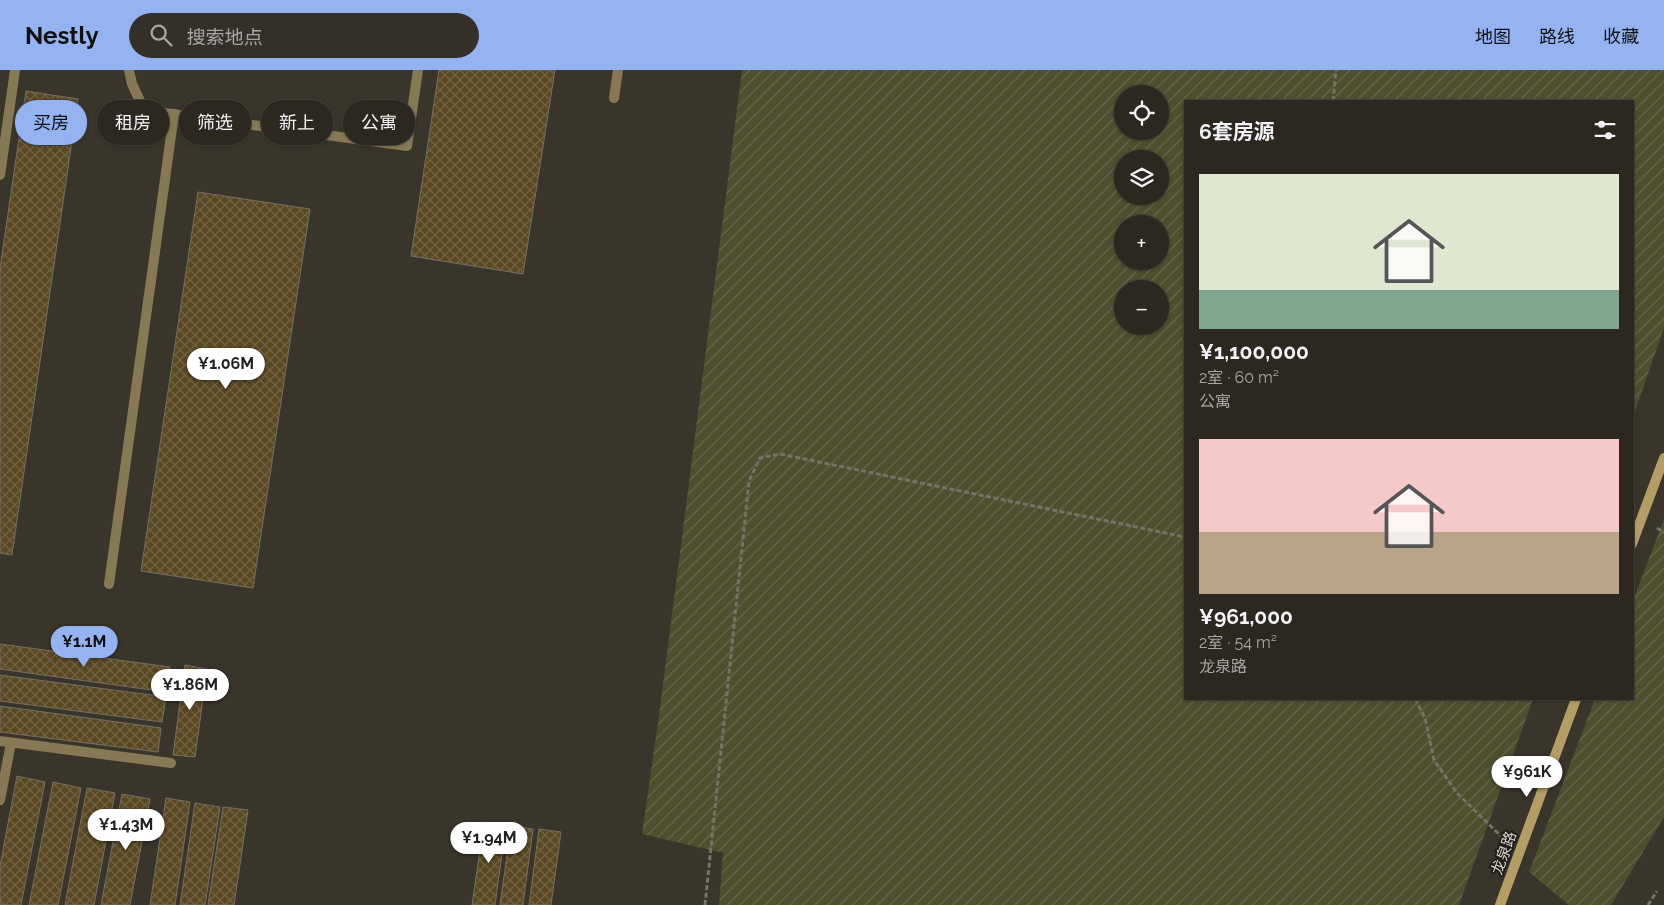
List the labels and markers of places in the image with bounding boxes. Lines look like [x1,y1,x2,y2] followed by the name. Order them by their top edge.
[185,348,267,390] pin: ¥1.06M
[49,626,119,668] pin: ¥1.1M
[149,668,231,711] pin: ¥1.86M
[1492,756,1562,798] pin: ¥961K
[85,808,167,851] pin: ¥1.43M
[448,822,530,864] pin: ¥1.94M

